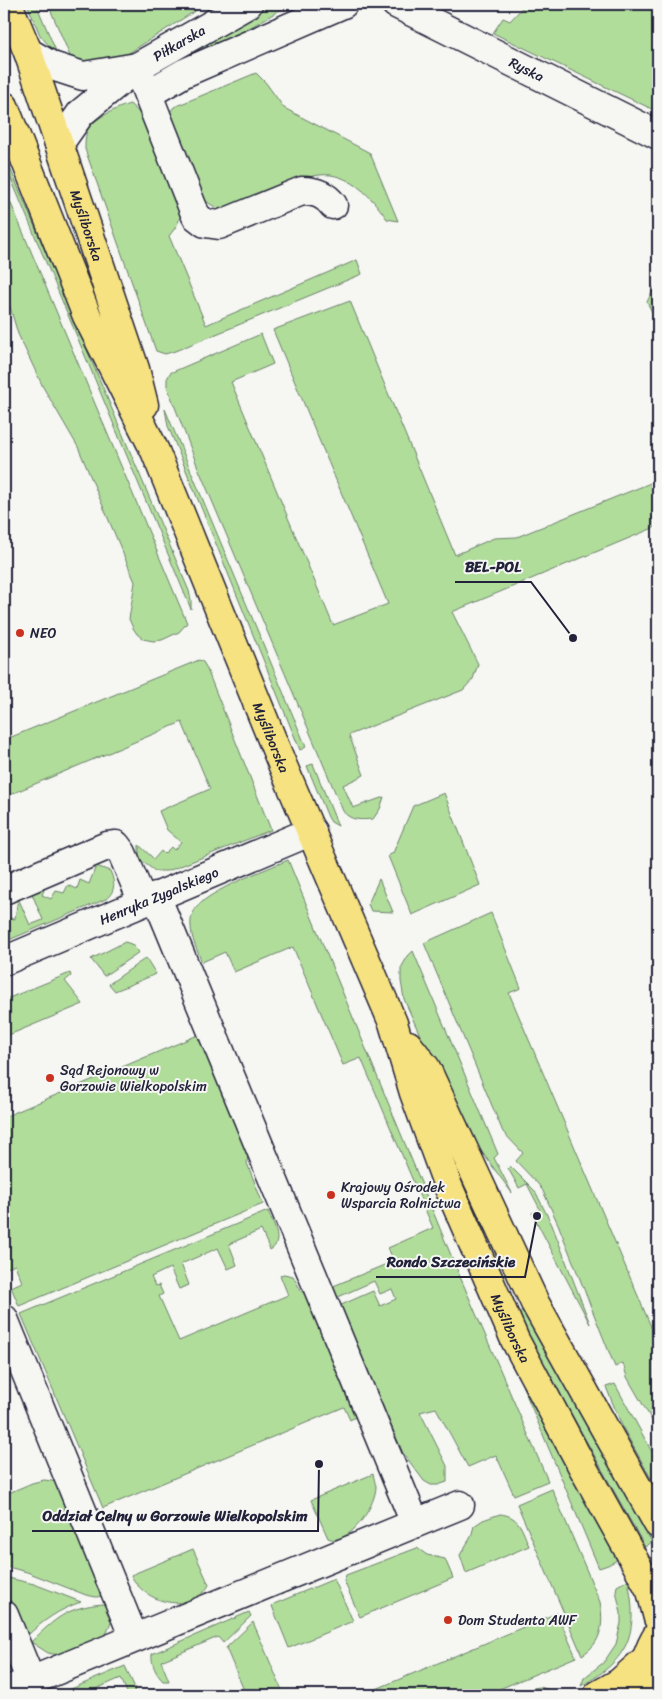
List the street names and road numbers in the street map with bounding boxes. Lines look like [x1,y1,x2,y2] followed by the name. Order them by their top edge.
[148,18,210,69] street label: Piłkarska
[504,50,548,89] street label: Ryska
[62,186,110,265] street label: Myśliborska
[245,698,296,777] street label: Myśliborska
[95,860,223,932] street label: Henryka Zygalskiego
[483,1290,537,1368] street label: Myśliborska

